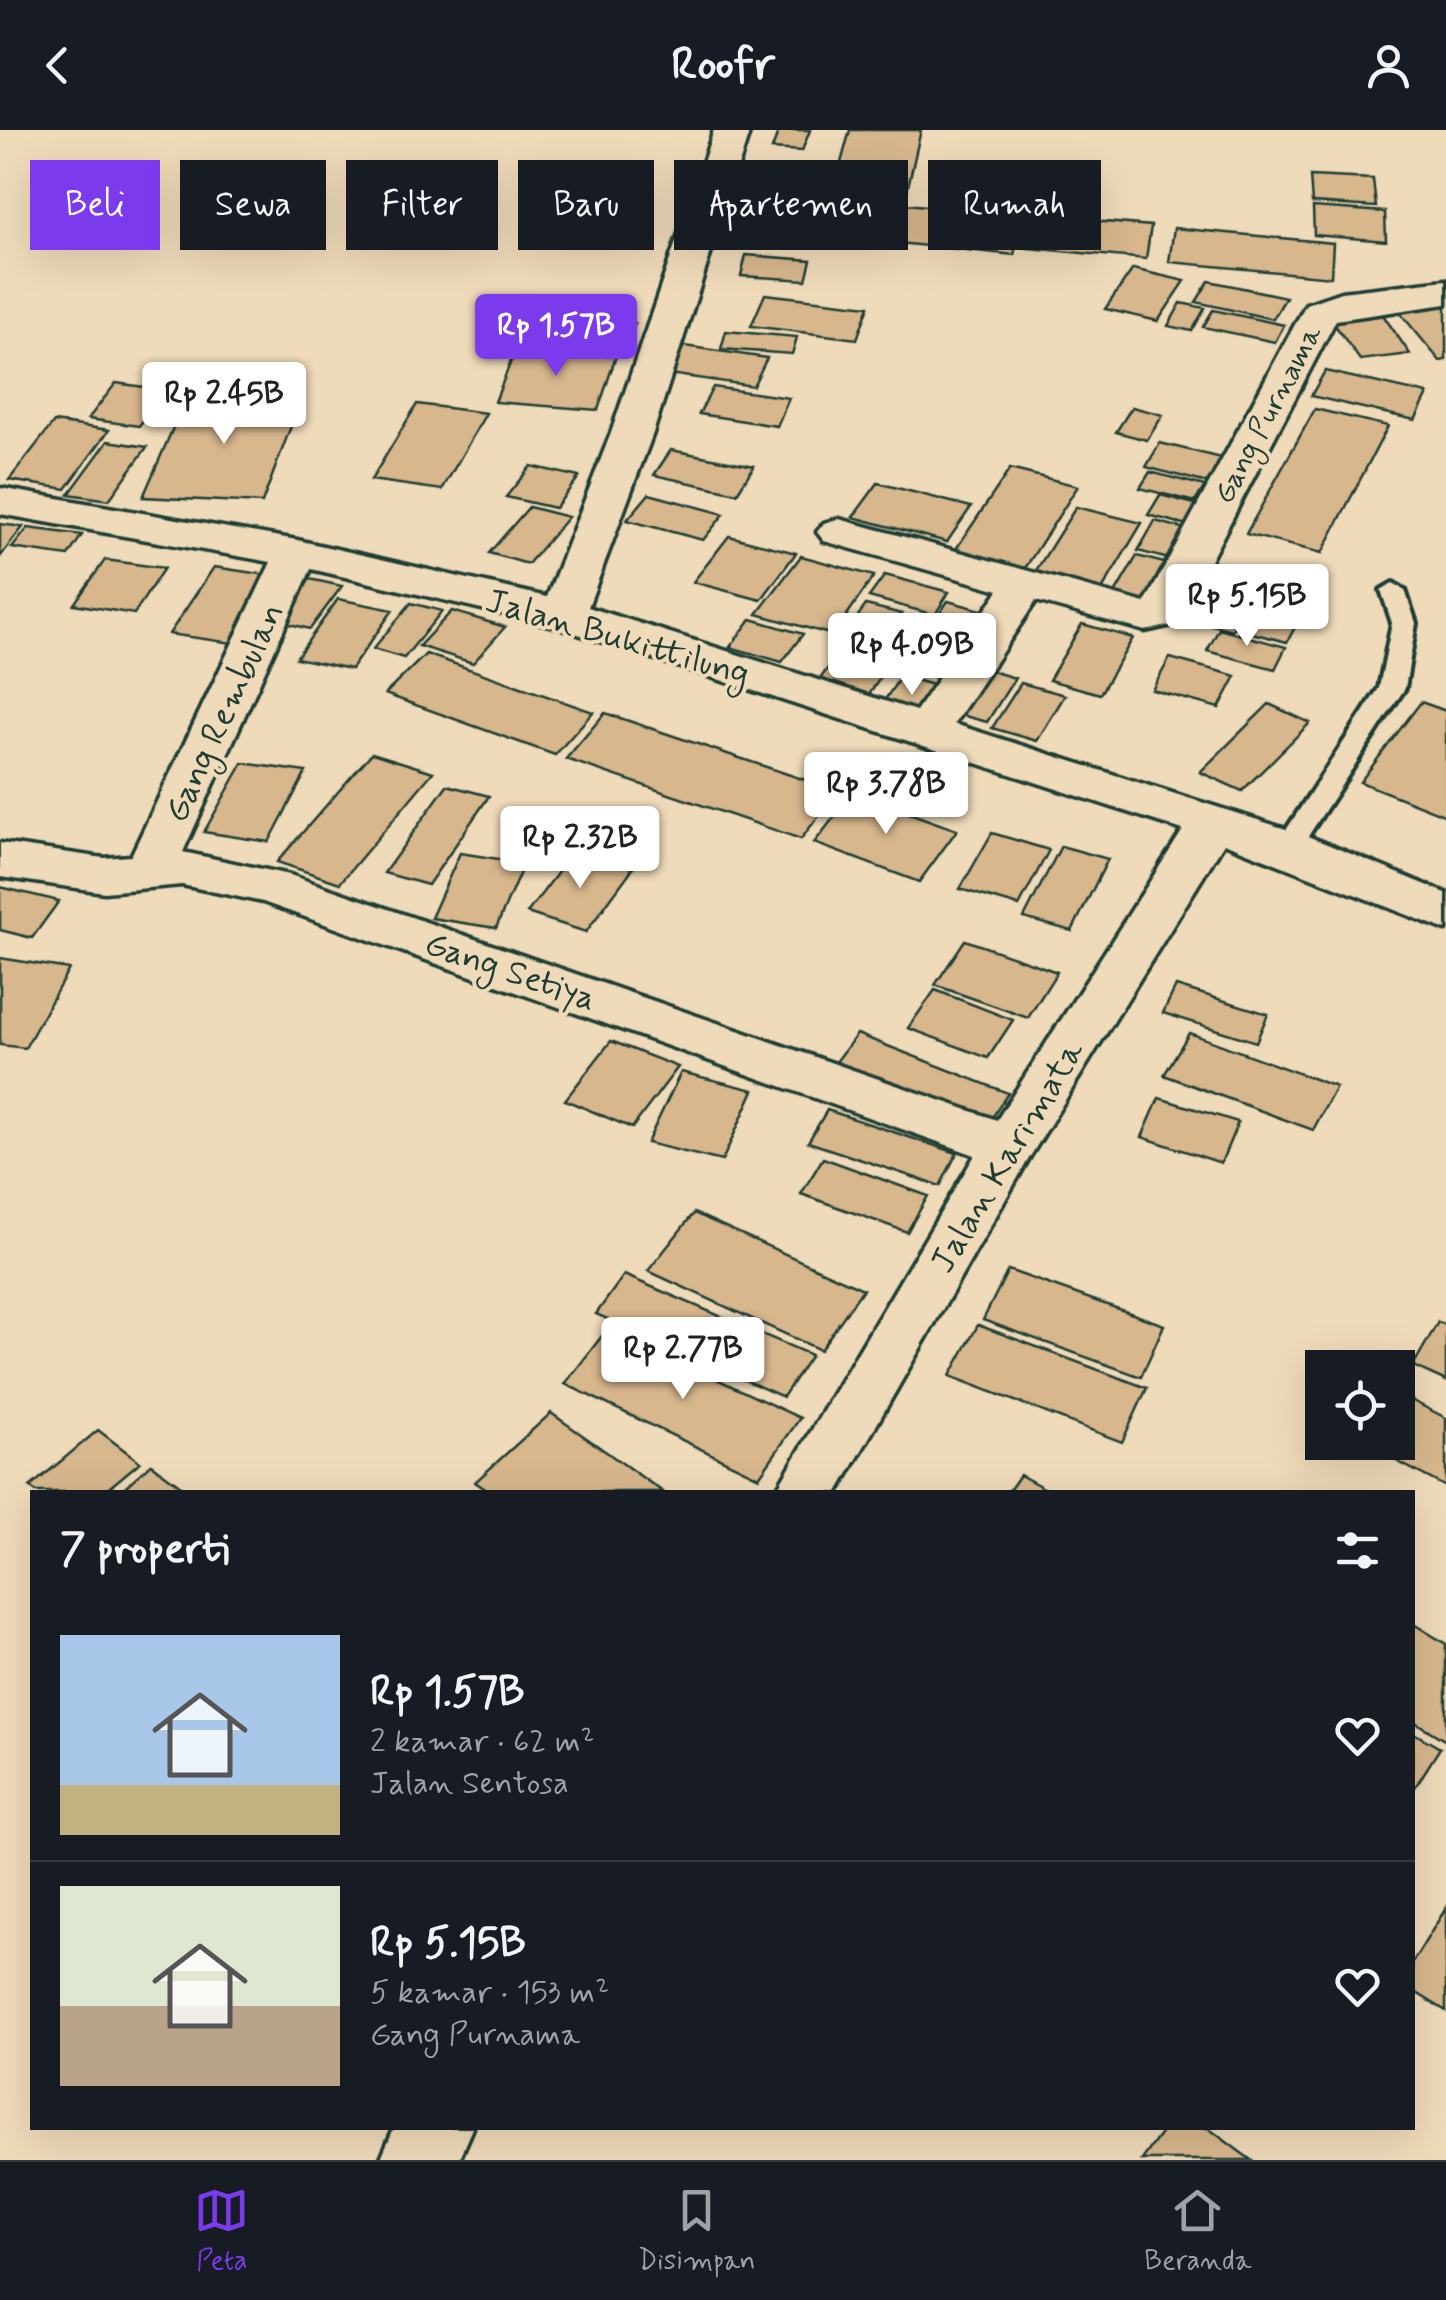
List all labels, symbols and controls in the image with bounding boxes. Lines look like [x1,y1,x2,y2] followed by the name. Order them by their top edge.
[671,36,775,95] text: Roofr
[30,38,85,93] icon: back
[1361,38,1416,93] icon: person
[30,160,160,250] chip: Beli
[180,160,326,250] chip: Sewa
[346,160,498,250] chip: Filter
[518,160,654,250] chip: Baru
[674,160,908,250] chip: Apartemen
[928,160,1101,250] chip: Rumah
[453,294,659,379] pin: Rp 1.57B
[497,305,615,347] text: Rp 1.57B
[1205,318,1334,512] street label: Gang Purnama
[121,362,327,447] pin: Rp 2.45B
[164,373,284,415] text: Rp 2.45B
[1144,564,1350,649] pin: Rp 5.15B
[1188,575,1306,617] text: Rp 5.15B
[479,578,755,700] street label: Jalan Bukittilung
[154,596,298,831] street label: Gang Rembulan
[809,613,1015,698] pin: Rp 4.09B
[850,624,974,666] text: Rp 4.09B
[783,752,989,837] pin: Rp 3.78B
[826,763,946,805] text: Rp 3.78B
[477,806,683,891] pin: Rp 2.32B
[522,817,638,859] text: Rp 2.32B
[418,921,602,1025] street label: Gang Setiya
[920,1031,1096,1282] street label: Jalan Karimata
[580,1317,786,1402] pin: Rp 2.77B
[623,1328,743,1370] text: Rp 2.77B
[1305,1350,1415,1460] map controls
[1305,1350,1415,1460] button: locate
[60,1523,229,1578] text: 7 properti
[1330,1523,1385,1578] icon: filters
[370,1666,525,1721] text: Rp 1.57B
[140,1675,260,1795] icon: home
[1330,1708,1385,1763] icon: heart
[370,1721,595,1763] text: 2 kamar · 62 m²
[370,1763,569,1805] text: Jalan Sentosa
[370,1917,526,1972] text: Rp 5.15B
[140,1926,260,2046] icon: home
[1330,1959,1385,2014] icon: heart
[370,1972,609,2014] text: 5 kamar · 153 m²
[370,2014,580,2056] text: Gang Purnama
[194,2183,249,2280] tab: Peta
[638,2183,756,2280] tab: Disimpan
[1144,2183,1252,2280] tab: Beranda

